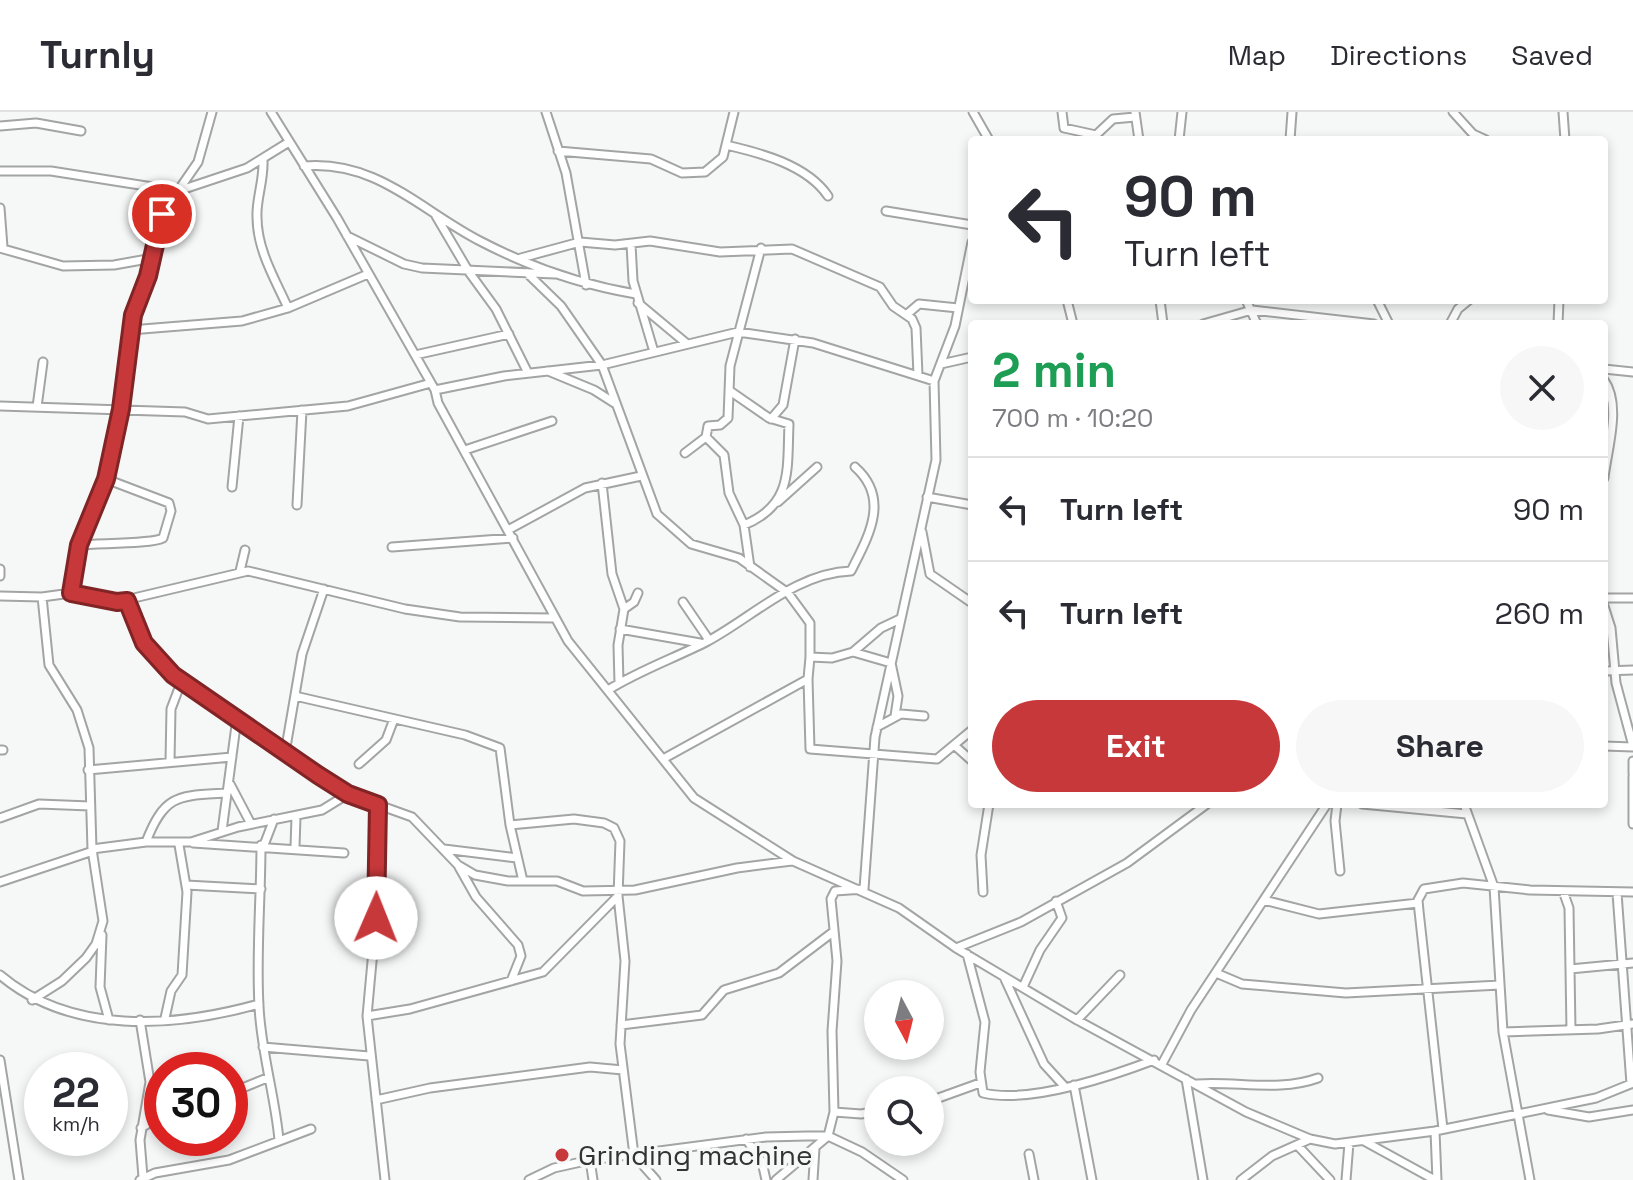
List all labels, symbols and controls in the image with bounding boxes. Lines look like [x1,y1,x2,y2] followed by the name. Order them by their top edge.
[40,31,155,79] text: Turnly
[1228,37,1286,73] text: Map
[1330,37,1467,73] text: Directions
[1511,37,1593,73] text: Saved
[1124,161,1257,232] text: 90 m
[992,168,1096,272] icon: left
[128,180,196,248] pin
[140,192,184,236] icon: arrive
[1124,231,1271,277] text: Turn left
[992,340,1116,401] text: 2 min
[1500,346,1584,430] button: close
[992,401,1154,435] text: 700 m · 10:20
[992,487,1036,531] icon: left
[1060,490,1183,529] text: Turn left
[1513,490,1584,529] text: 90 m
[992,591,1036,635] icon: left
[1060,594,1183,633] text: Turn left
[1495,594,1584,633] text: 260 m
[992,700,1280,792] button: Exit
[1296,700,1584,792] button: Share
[334,876,418,960] position arrow
[864,980,944,1060] north arrow
[864,980,944,1156] map controls
[144,1052,248,1156] speed limit sign: 30
[52,1068,100,1119] text: 22
[864,1076,944,1156] button: search
[52,1111,100,1137] text: km/h
[578,1137,813,1173] place label: Grinding machine
[553,1146,571,1164] marker: Grinding machine

